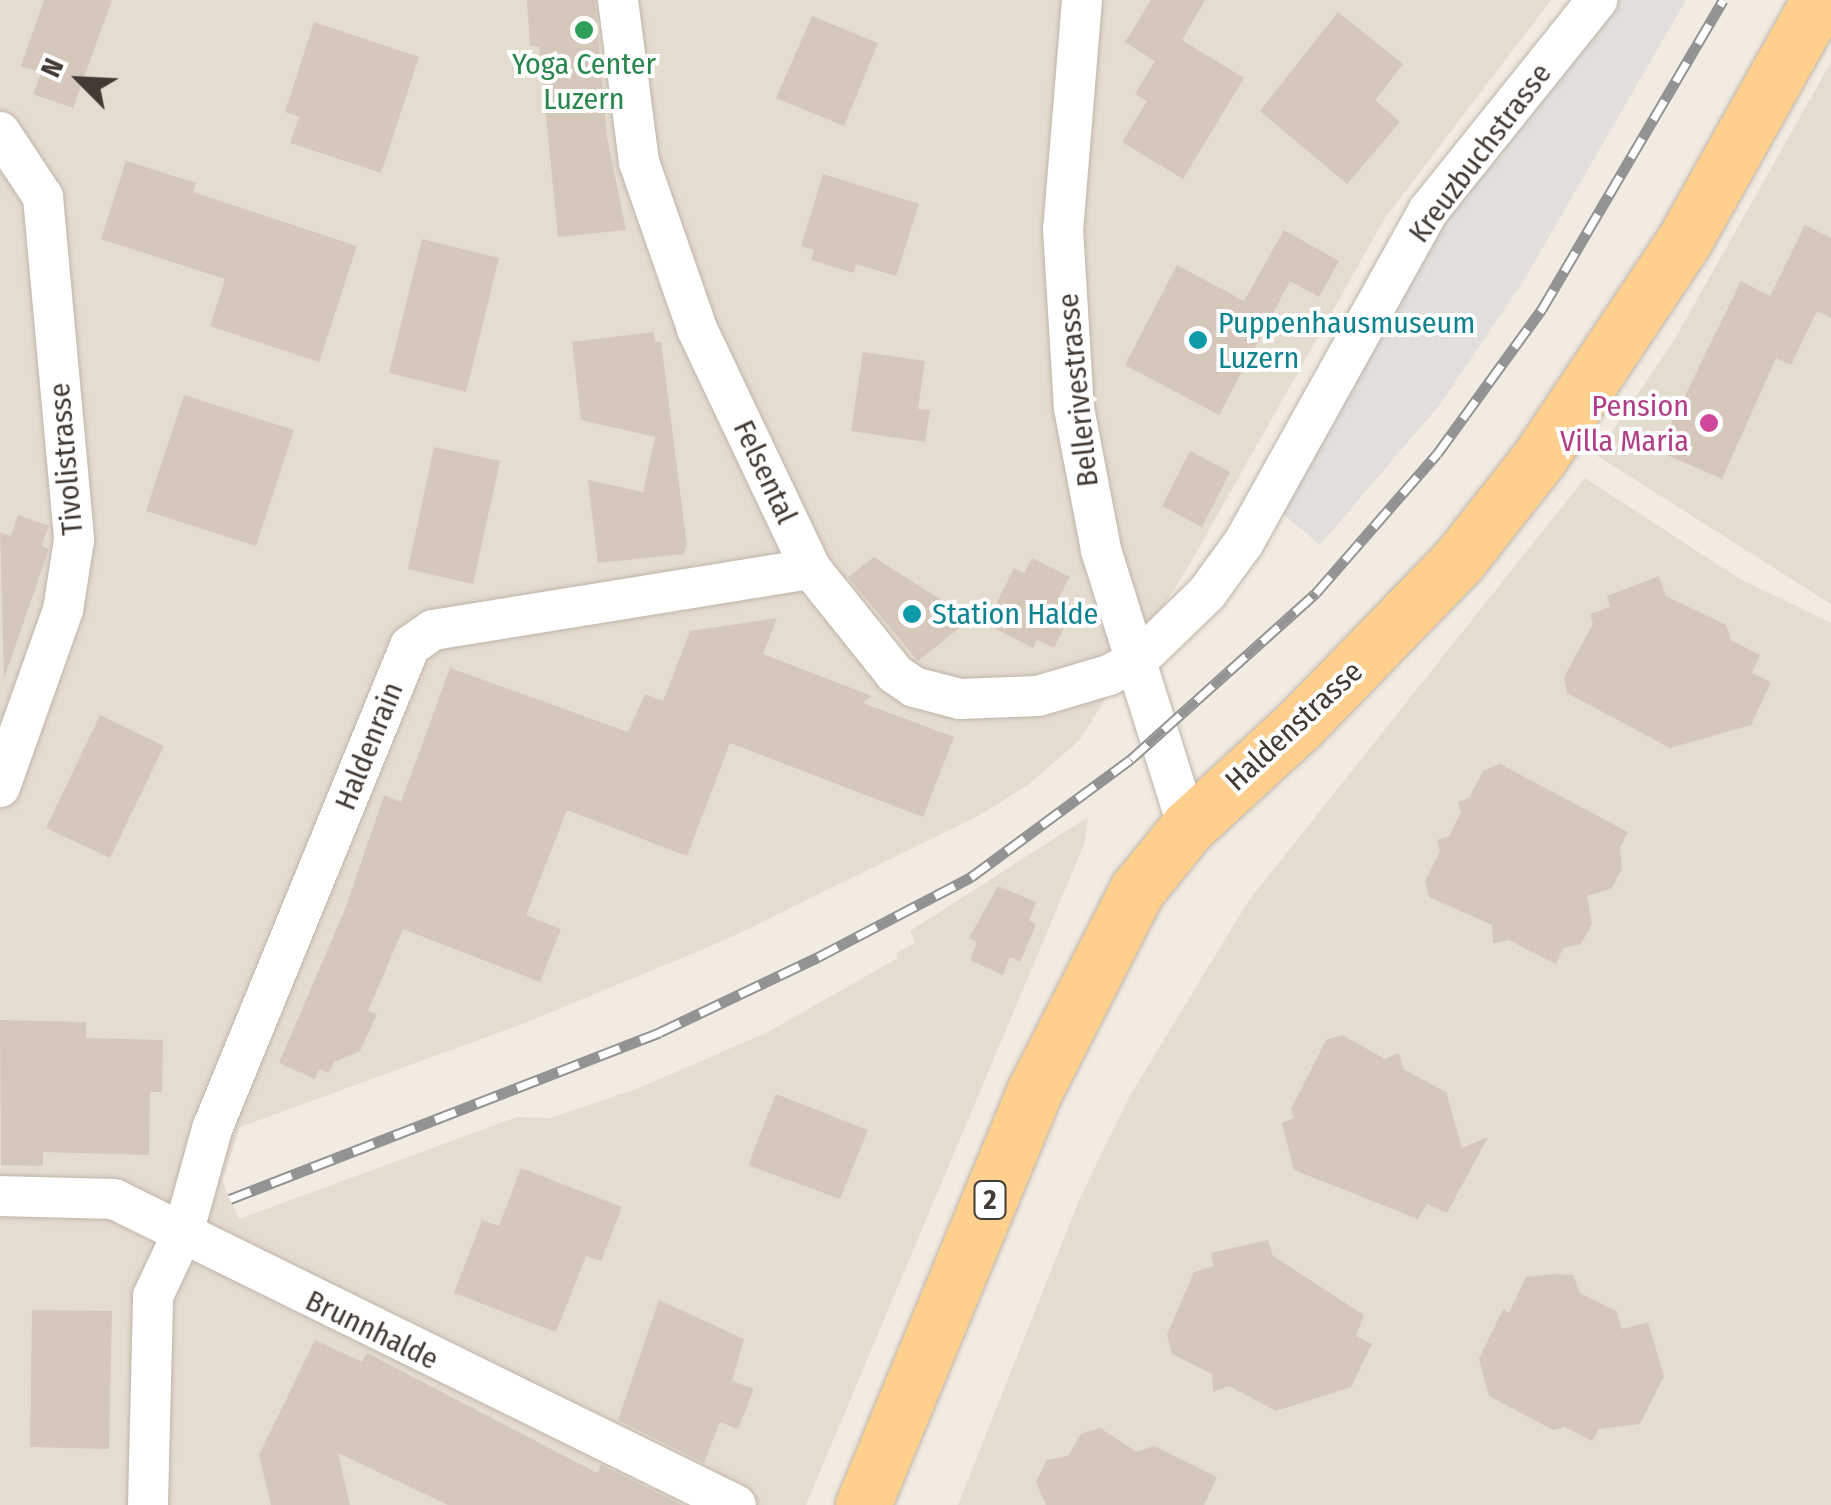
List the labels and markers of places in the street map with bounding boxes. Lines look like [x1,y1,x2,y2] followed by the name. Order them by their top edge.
[573,19,595,41] marker: Yoga Center Luzern
[512,46,656,116] place label: Yoga Center Luzern
[1218,305,1475,376] place label: Puppenhausmuseum Luzern
[1187,329,1209,351] marker: Puppenhausmuseum Luzern
[1560,388,1689,458] place label: Pension Villa Maria
[1698,412,1720,434] marker: Pension Villa Maria
[932,596,1098,632] place label: Station Halde
[901,603,923,625] marker: Station Halde

